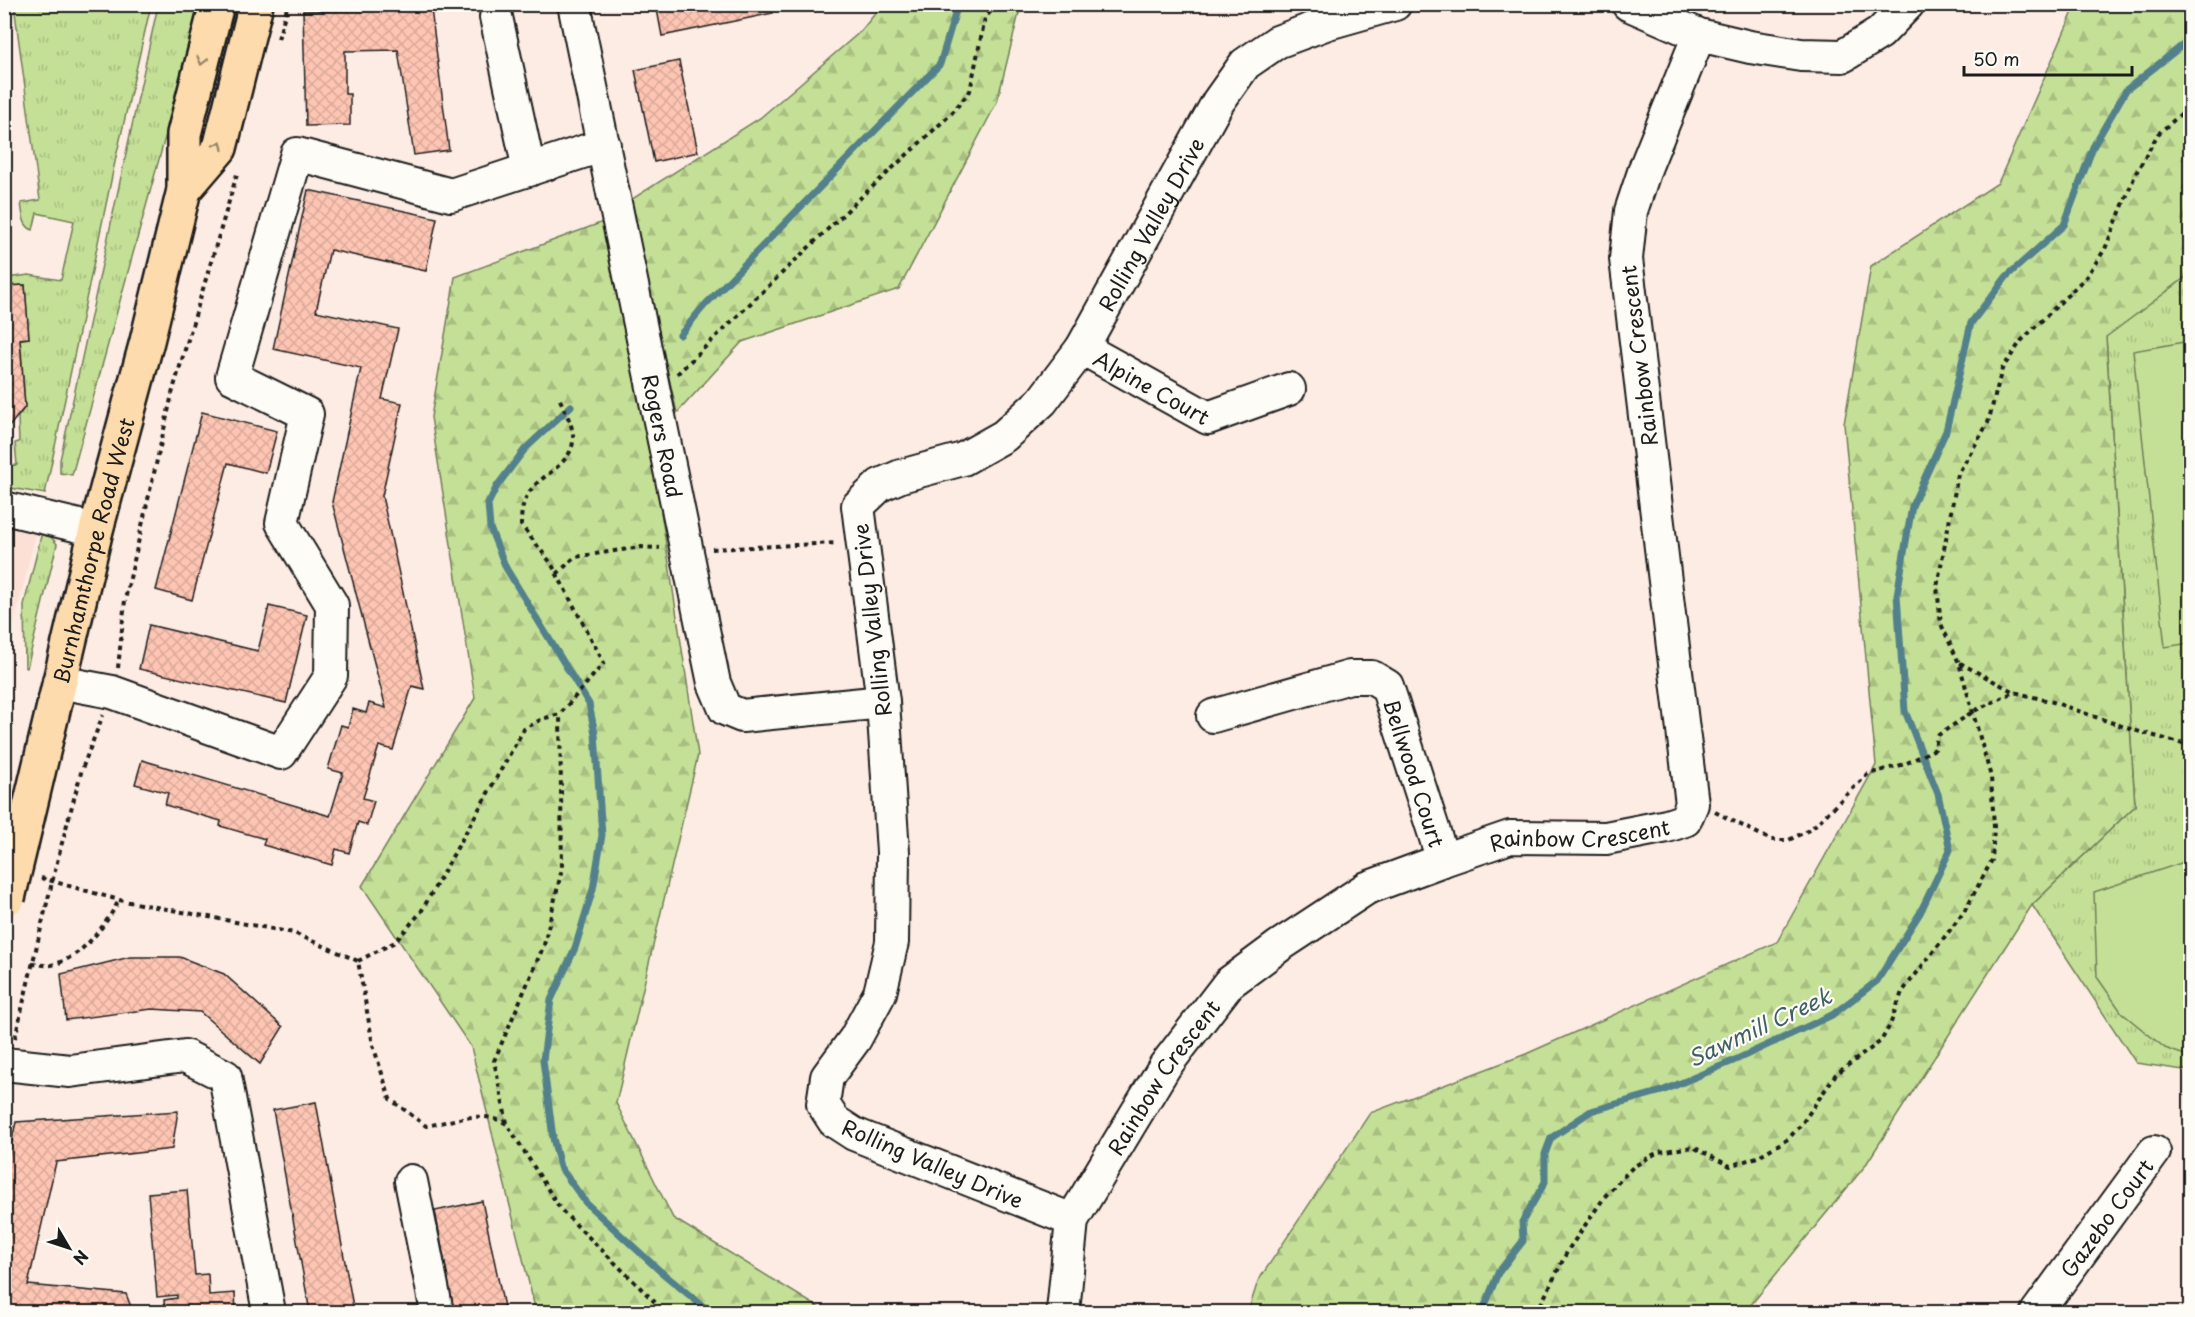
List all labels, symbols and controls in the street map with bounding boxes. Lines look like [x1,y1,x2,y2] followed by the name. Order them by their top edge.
[1964,39,2132,77] scale bar
[1973,45,2020,72] text: 50 m
[197,56,210,66] one-way arrow
[1090,131,1212,317] street label: Rolling Valley Drive
[212,140,224,151] one-way arrow
[1611,264,1665,448] street label: Rainbow Crescent
[1088,342,1216,432] street label: Alpine Court
[635,371,691,501] street label: Rogers Road
[44,414,142,687] street label: Burnhamthorpe Road West
[843,522,899,718] street label: Rolling Valley Drive
[1376,694,1454,851] street label: Bellwood Court
[1484,810,1672,859] street label: Rainbow Crescent
[1682,978,1838,1074] water label: Sawmill Creek
[1099,992,1227,1161] street label: Rainbow Crescent
[837,1110,1029,1216] street label: Rolling Valley Drive
[2052,1152,2160,1284] street label: Gazebo Court
[39,1218,99,1278] north arrow
[68,1246,95,1271] text: N

